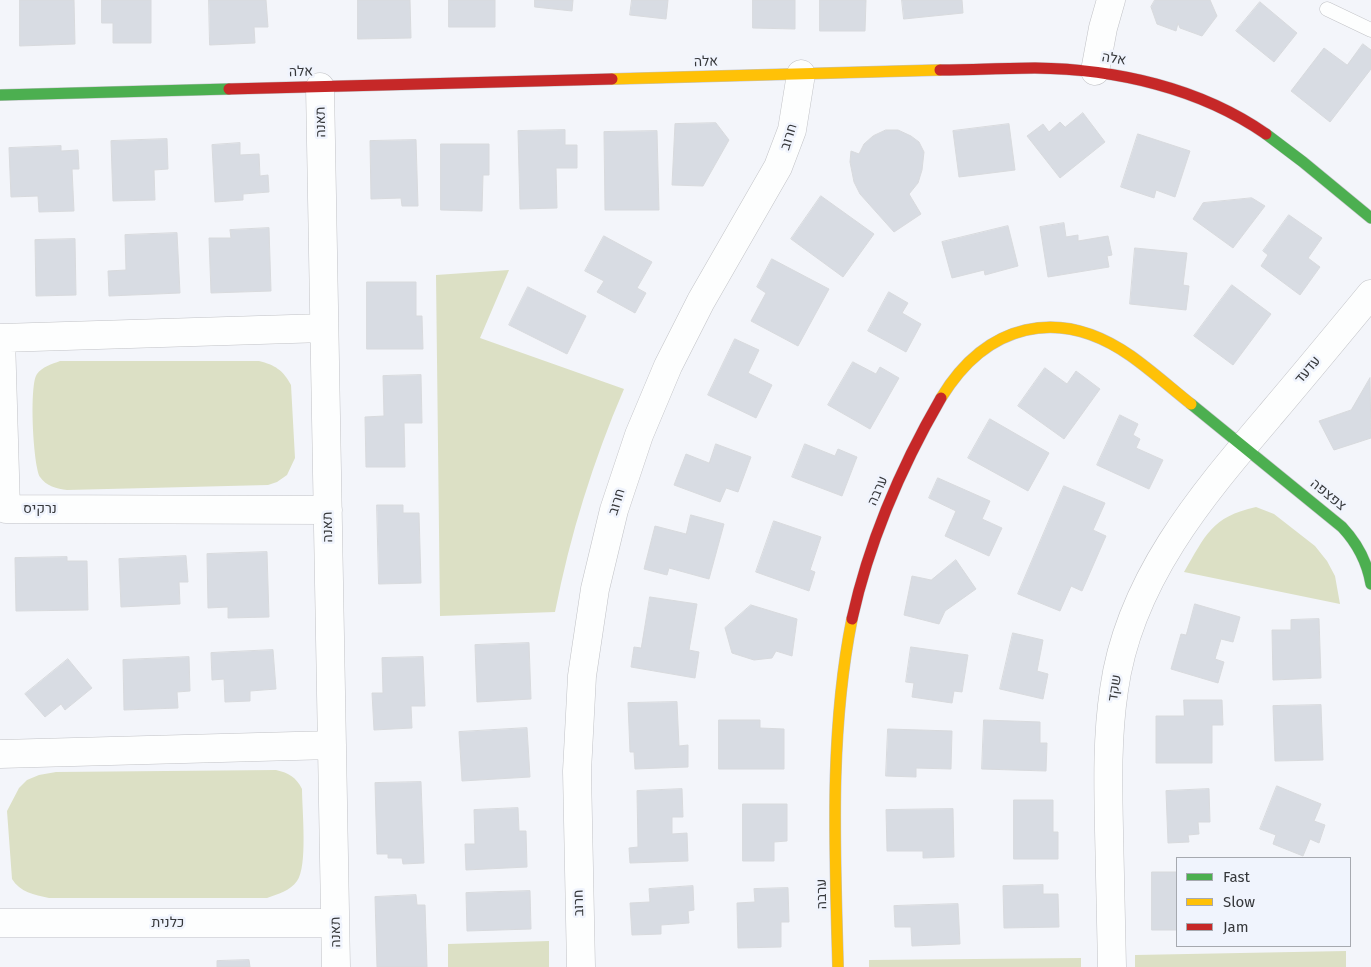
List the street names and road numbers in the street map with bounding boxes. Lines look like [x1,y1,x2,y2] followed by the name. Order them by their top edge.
[1101,49,1127,69] street label: אלה
[694,53,718,71] street label: אלה
[289,63,313,81] street label: אלה
[312,106,330,138] street label: תאנה
[777,122,801,152] street label: חרוב
[1292,353,1324,387] street label: עדעד
[864,474,892,508] street label: ערבה
[1307,476,1349,514] street label: צפצפה
[605,487,629,517] street label: חרוב
[23,501,57,517] street label: נרקיס
[319,511,337,543] street label: תאנה
[1105,673,1125,703] street label: שקד
[813,879,831,909] street label: ערבה
[570,889,588,917] street label: חרוב
[152,915,184,931] street label: כלנית
[327,916,345,948] street label: תאנה

